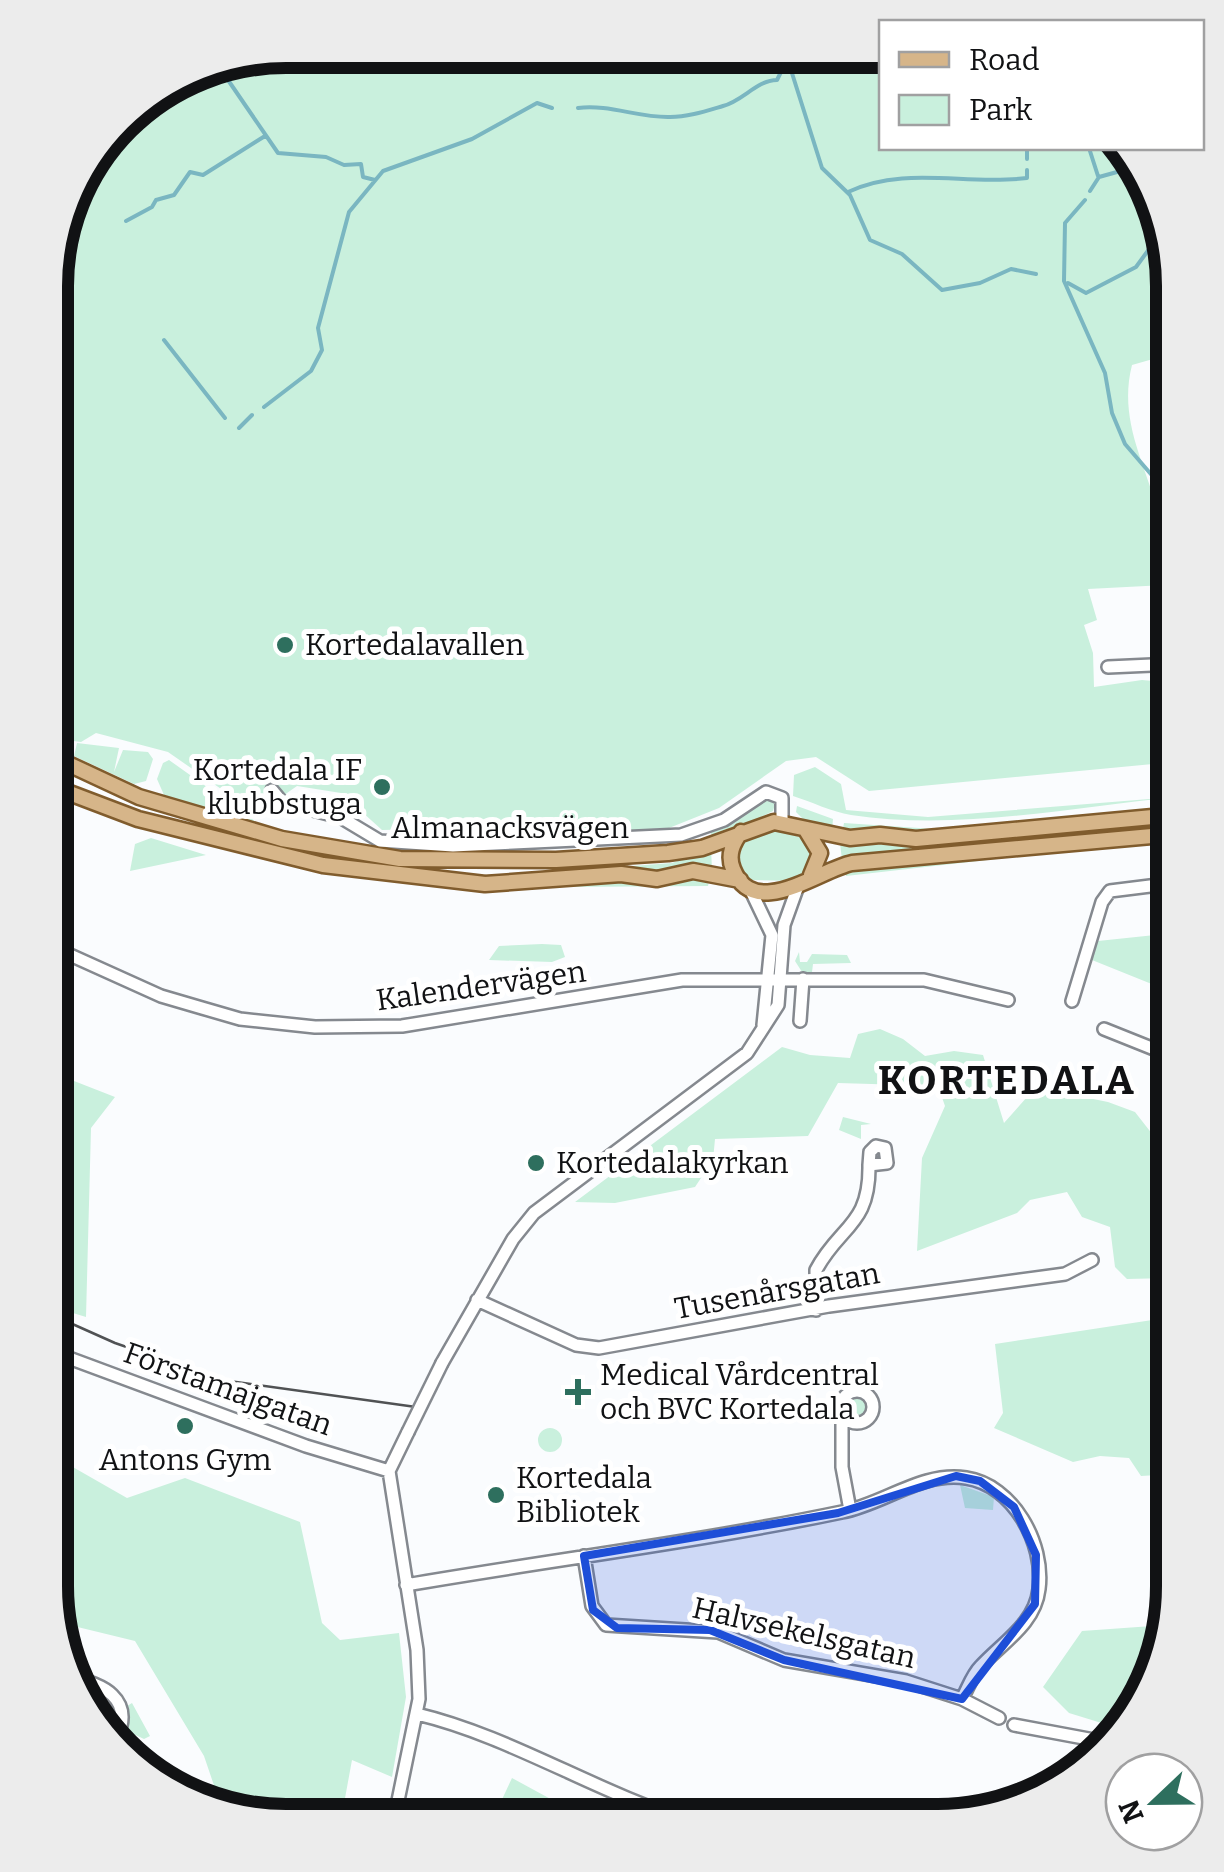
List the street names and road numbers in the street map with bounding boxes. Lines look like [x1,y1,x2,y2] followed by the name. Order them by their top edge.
[391,810,629,846] street label: Almanacksvägen
[374,953,588,1019] street label: Kalendervägen
[672,1255,882,1327] street label: Tusenårsgatan
[119,1335,337,1443] street label: Förstamajgatan
[689,1590,919,1676] street label: Halvsekelsgatan

